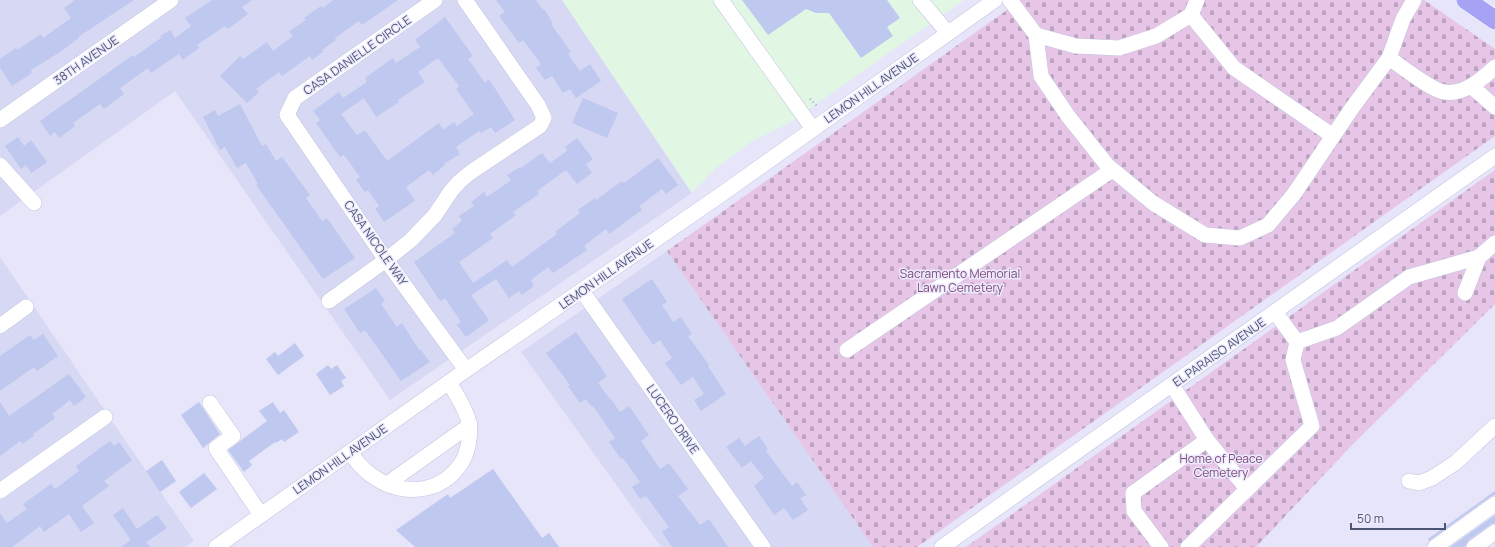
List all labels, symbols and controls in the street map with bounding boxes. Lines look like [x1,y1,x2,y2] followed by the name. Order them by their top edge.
[300,11,415,99] street label: CASA DANIELLE CIRCLE
[50,31,122,89] street label: 38TH AVENUE
[820,49,922,127] street label: LEMON HILL AVENUE
[340,197,412,289] street label: CASA NICOLE WAY
[555,235,657,313] street label: LEMON HILL AVENUE
[900,265,1020,296] park label: Sacramento Memorial Lawn Cemetery
[1169,313,1269,390] street label: EL PARAISO AVENUE
[643,381,703,457] street label: LUCERO DRIVE
[289,420,391,498] street label: LEMON HILL AVENUE
[1180,450,1262,481] park label: Home of Peace Cemetery
[1351,505,1445,531] scale bar
[1357,510,1384,527] text: 50 m

